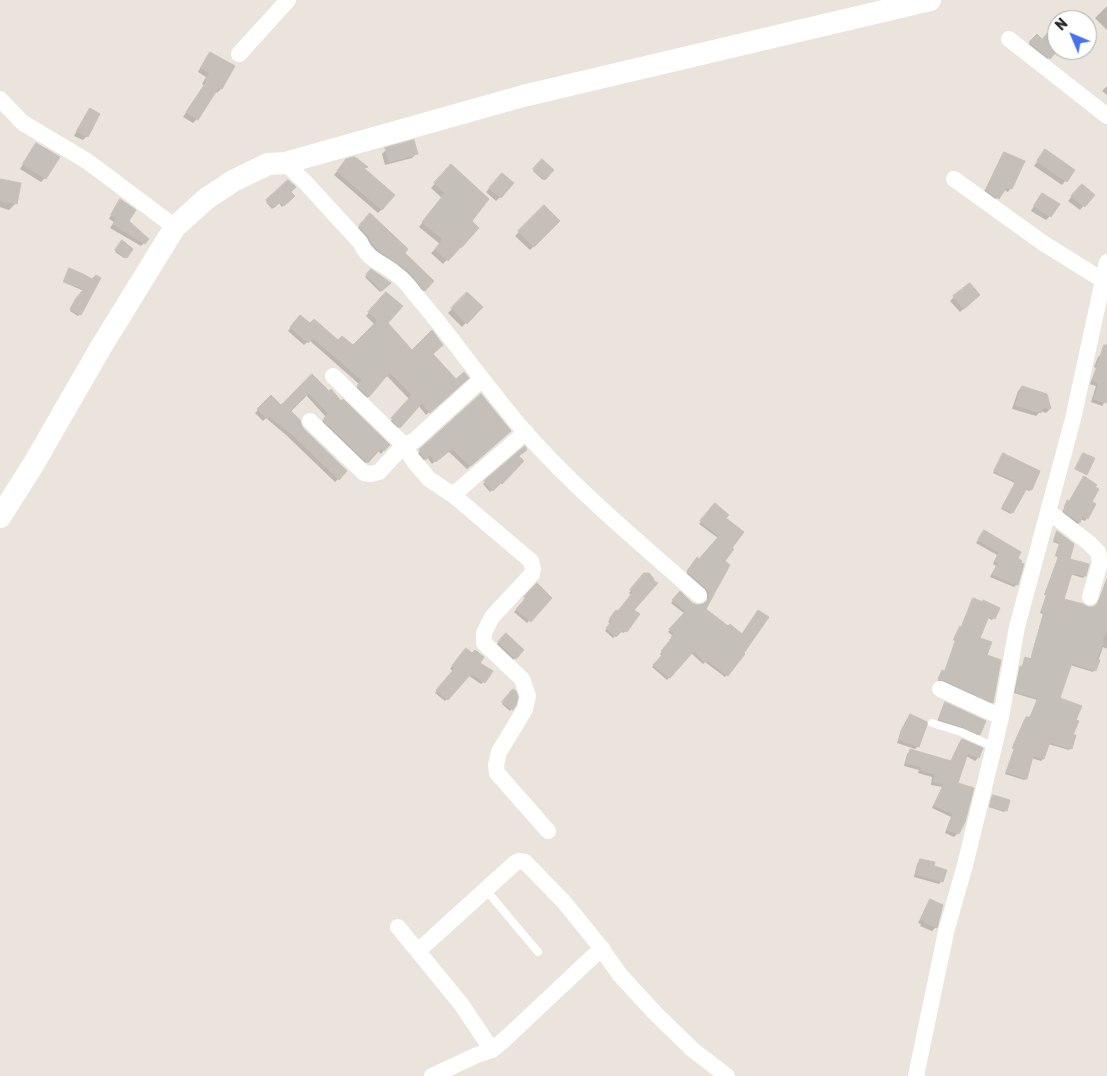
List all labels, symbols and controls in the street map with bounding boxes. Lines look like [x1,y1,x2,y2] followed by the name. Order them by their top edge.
[1047,10,1097,60] north arrow
[1052,15,1071,34] text: N

